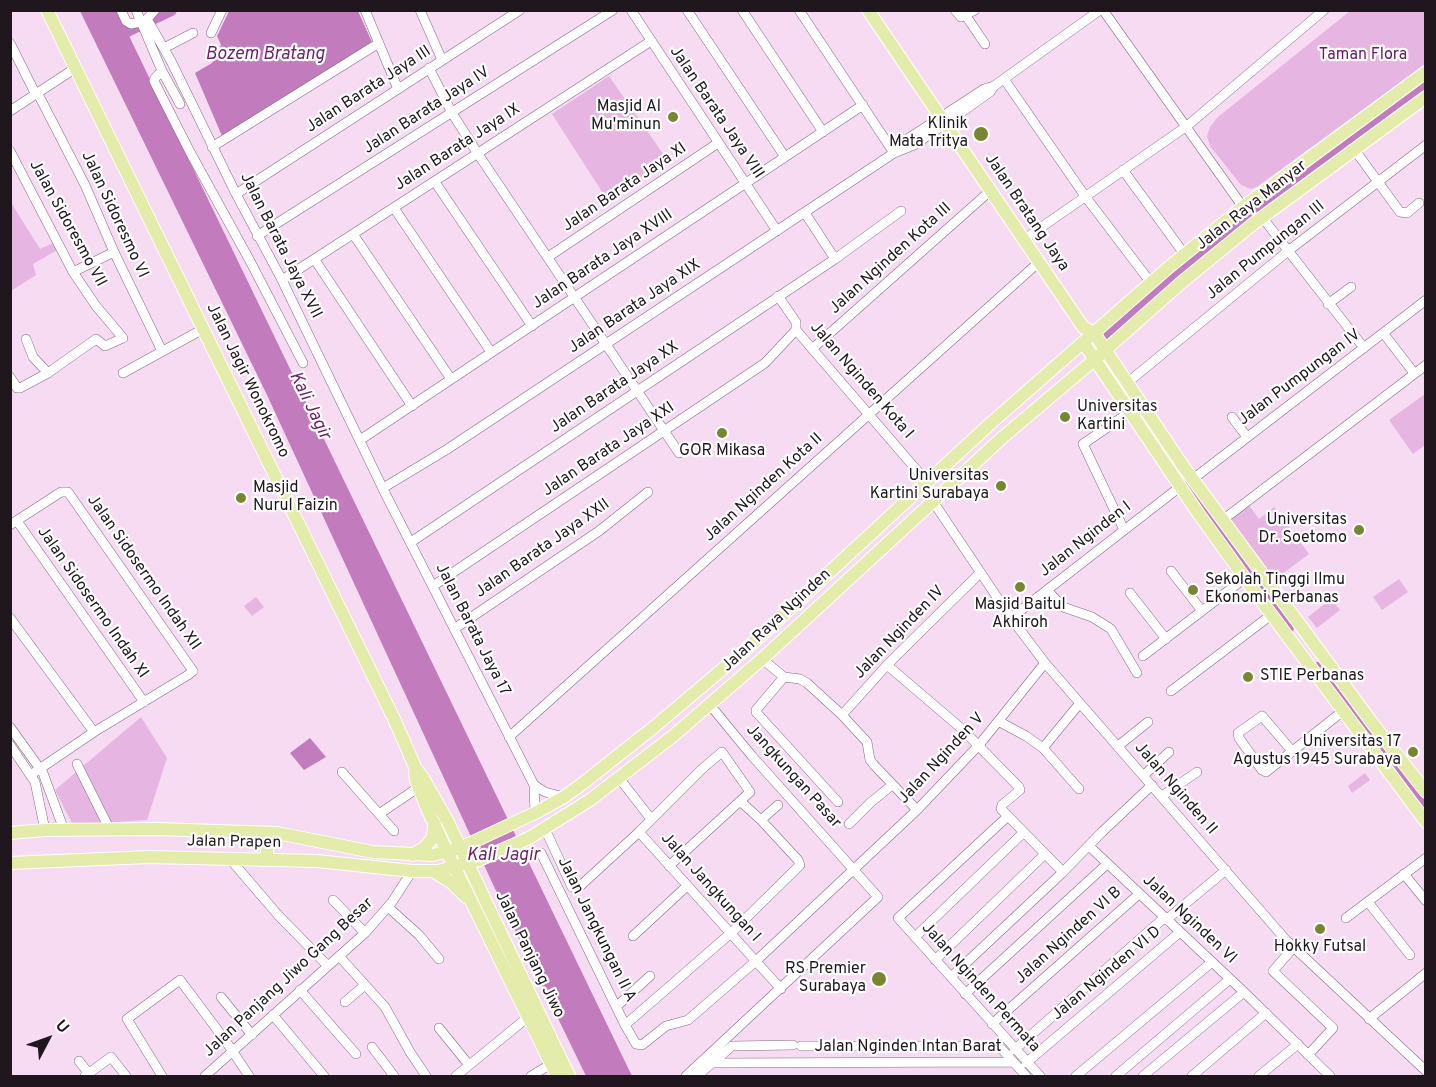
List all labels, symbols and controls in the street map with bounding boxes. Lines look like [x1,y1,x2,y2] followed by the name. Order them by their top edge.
[303,42,435,138] street label: Jalan Barata Jaya III
[665,43,767,183] street label: Jalan Barata Jaya VIII
[205,44,325,66] water label: Bozem Bratang
[1319,46,1407,66] park label: Taman Flora
[360,63,494,159] street label: Jalan Barata Jaya IV
[591,98,661,136] place label: Masjid Al Mu'minun
[392,100,524,196] street label: Jalan Barata Jaya IX
[666,110,680,124] marker: Masjid Al Mu'minun
[889,115,968,153] place label: Klinik Mata Tritya
[972,125,990,143] marker: Klinik Mata Tritya
[559,139,691,237] street label: Jalan Barata Jaya XI
[76,149,152,281] street label: Jalan Sidoresmo VI
[980,151,1072,275] street label: Jalan Bratang Jaya
[24,157,110,291] street label: Jalan Sidoresmo VII
[1193,157,1311,255] street label: Jalan Raya Manyar
[235,170,325,322] street label: Jalan Barata Jaya XVII
[1203,197,1329,305] street label: Jalan Pumpungan III
[826,199,956,319] street label: Jalan Nginden Kota III
[529,206,677,314] street label: Jalan Barata Jaya XVIII
[565,256,705,358] street label: Jalan Barata Jaya XIX
[201,301,293,461] street label: Jalan Jagir Wonokromo
[805,319,917,443] street label: Jalan Nginden Kota I
[1235,326,1365,430] street label: Jalan Pumpungan IV
[547,338,683,438] street label: Jalan Barata Jaya XX
[283,368,335,444] water label: Kali Jagir
[1077,398,1157,436] place label: Universitas Kartini
[539,399,679,501] street label: Jalan Barata Jaya XXI
[1058,410,1072,424] marker: Universitas Kartini
[715,426,729,440] marker: GOR Mikasa
[701,430,827,546] street label: Jalan Nginden Kota II
[679,442,765,462] place label: GOR Mikasa
[870,467,989,505] place label: Universitas Kartini Surabaya
[253,479,338,517] place label: Masjid Nurul Faizin
[994,479,1008,493] marker: Universitas Kartini Surabaya
[234,491,248,505] marker: Masjid Nurul Faizin
[82,492,204,654] street label: Jalan Sidosermo Indah XII
[472,495,614,603] street label: Jalan Barata Jaya XXII
[1036,498,1136,582] street label: Jalan Nginden I
[1259,511,1347,549] place label: Universitas Dr. Soetomo
[32,523,152,683] street label: Jalan Sidosermo Indah XI
[1352,523,1366,537] marker: Universitas Dr. Soetomo
[430,561,514,699] street label: Jalan Barata Jaya 17
[718,565,836,677] street label: Jalan Raya Nginden
[1205,571,1345,609] place label: Sekolah Tinggi Ilmu Ekonomi Perbanas
[1013,580,1027,594] marker: Masjid Baitul Akhiroh
[851,583,949,683] street label: Jalan Nginden IV
[1186,583,1200,597] marker: Sekolah Tinggi Ilmu Ekonomi Perbanas
[974,596,1066,634] place label: Masjid Baitul Akhiroh
[1260,667,1364,687] place label: STIE Perbanas
[1241,670,1255,684] marker: STIE Perbanas
[895,710,989,808] street label: Jalan Nginden V
[741,721,845,833] street label: Jangkungan Pasar
[1233,733,1401,771] place label: Universitas 17 Agustus 1945 Surabaya
[1130,739,1220,839] street label: Jalan Nginden II
[1406,745,1420,759] marker: Universitas 17 Agustus 1945 Surabaya
[656,830,764,946] street label: Jalan Jangkungan I
[187,833,281,853] street label: Jalan Prapen
[466,845,540,867] water label: Kali Jagir
[552,854,640,1006] street label: Jalan Jangkungan II A
[1138,871,1240,969] street label: Jalan Nginden VI
[1012,883,1126,989] street label: Jalan Nginden VI B
[490,889,568,1021] street label: Jalan Panjang Jiwo
[200,894,378,1062] street label: Jalan Panjang Jiwo Gang Besar
[917,919,1043,1057] street label: Jalan Nginden Permata
[1313,922,1327,936] marker: Hokky Futsal
[1049,923,1165,1025] street label: Jalan Nginden VI D
[1274,938,1366,958] place label: Hokky Futsal
[785,960,866,998] place label: RS Premier Surabaya
[870,970,888,988] marker: RS Premier Surabaya
[18,1009,78,1069] north arrow
[50,1016,73,1038] text: U
[815,1038,1001,1058] street label: Jalan Nginden Intan Barat

